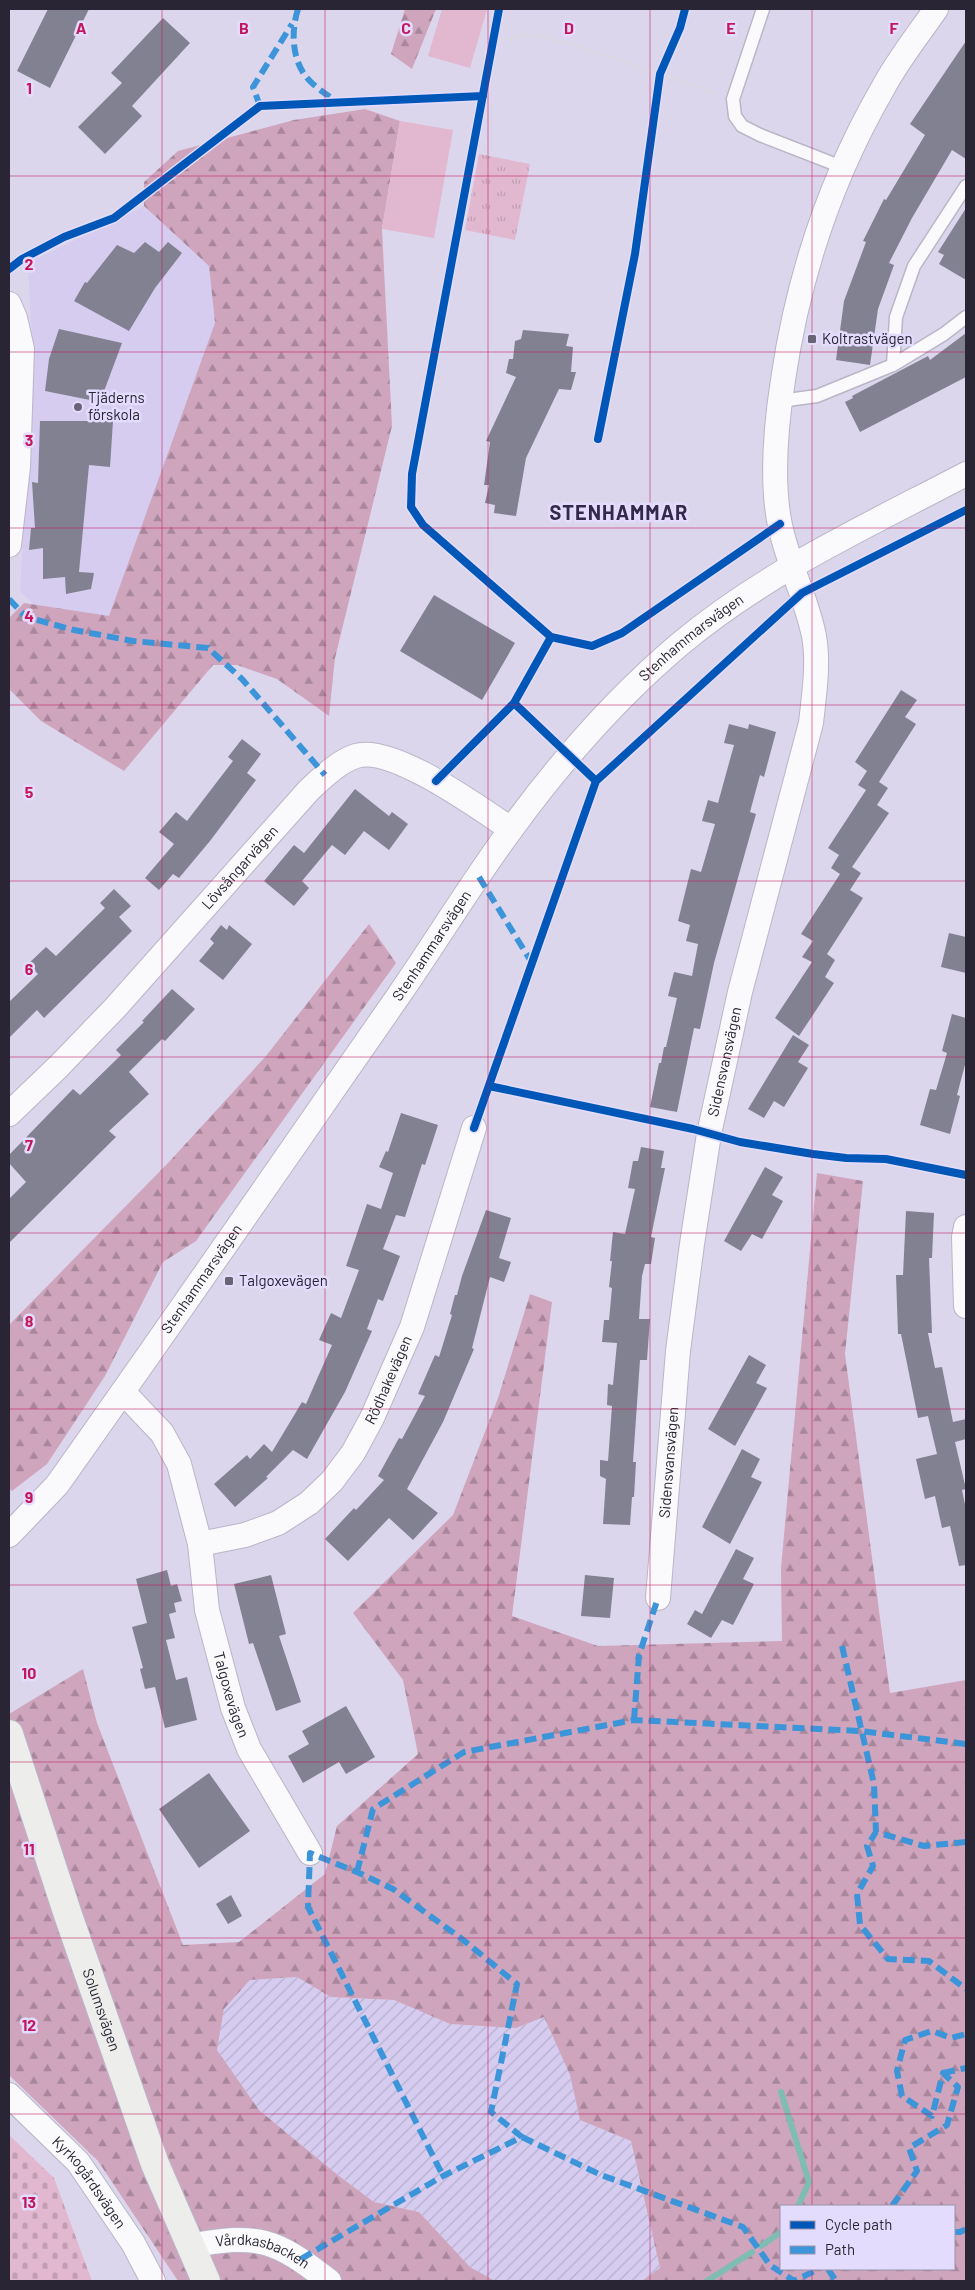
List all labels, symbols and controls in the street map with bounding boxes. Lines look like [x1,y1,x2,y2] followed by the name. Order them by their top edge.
[76,18,87,37] text: A
[239,18,249,37] text: B
[401,18,411,37] text: C
[564,18,574,37] text: D
[726,18,736,37] text: E
[890,18,899,37] text: F
[26,78,32,97] text: 1
[25,254,34,273] text: 2
[822,329,913,347] place label: Koltrastvägen
[806,333,818,345] marker: Koltrastvägen
[88,388,145,423] place label: Tjäderns förskola
[72,401,84,413] marker: Tjäderns förskola
[25,430,33,449] text: 3
[550,500,688,524] district label: STENHAMMAR
[635,589,746,684] street label: Stenhammarsvägen
[24,606,34,625] text: 4
[25,782,34,801] text: 5
[197,821,281,913] street label: Lövsångarvägen
[388,886,474,1004] street label: Stenhammarsvägen
[25,959,34,978] text: 6
[703,1005,745,1118] street label: Sidensvansvägen
[25,1135,33,1154] text: 7
[156,1220,245,1337] street label: Stenhammarsvägen
[239,1271,328,1289] place label: Talgoxevägen
[223,1275,235,1287] marker: Talgoxevägen
[25,1311,34,1330] text: 8
[360,1333,415,1427] street label: Rödhakevägen
[654,1406,681,1519] street label: Sidensvansvägen
[25,1487,33,1506] text: 9
[210,1650,254,1740] street label: Talgoxevägen
[22,1663,36,1682] text: 10
[23,1839,35,1858] text: 11
[79,1966,125,2053] street label: Solumsvägen
[22,2015,36,2034] text: 12
[49,2132,130,2231] street label: Kyrkogårdsvägen
[22,2192,36,2211] text: 13
[780,2205,955,2270] legend
[825,2215,892,2233] text: Cycle path
[214,2230,314,2272] street label: Vårdkasbacken
[825,2240,855,2258] text: Path

